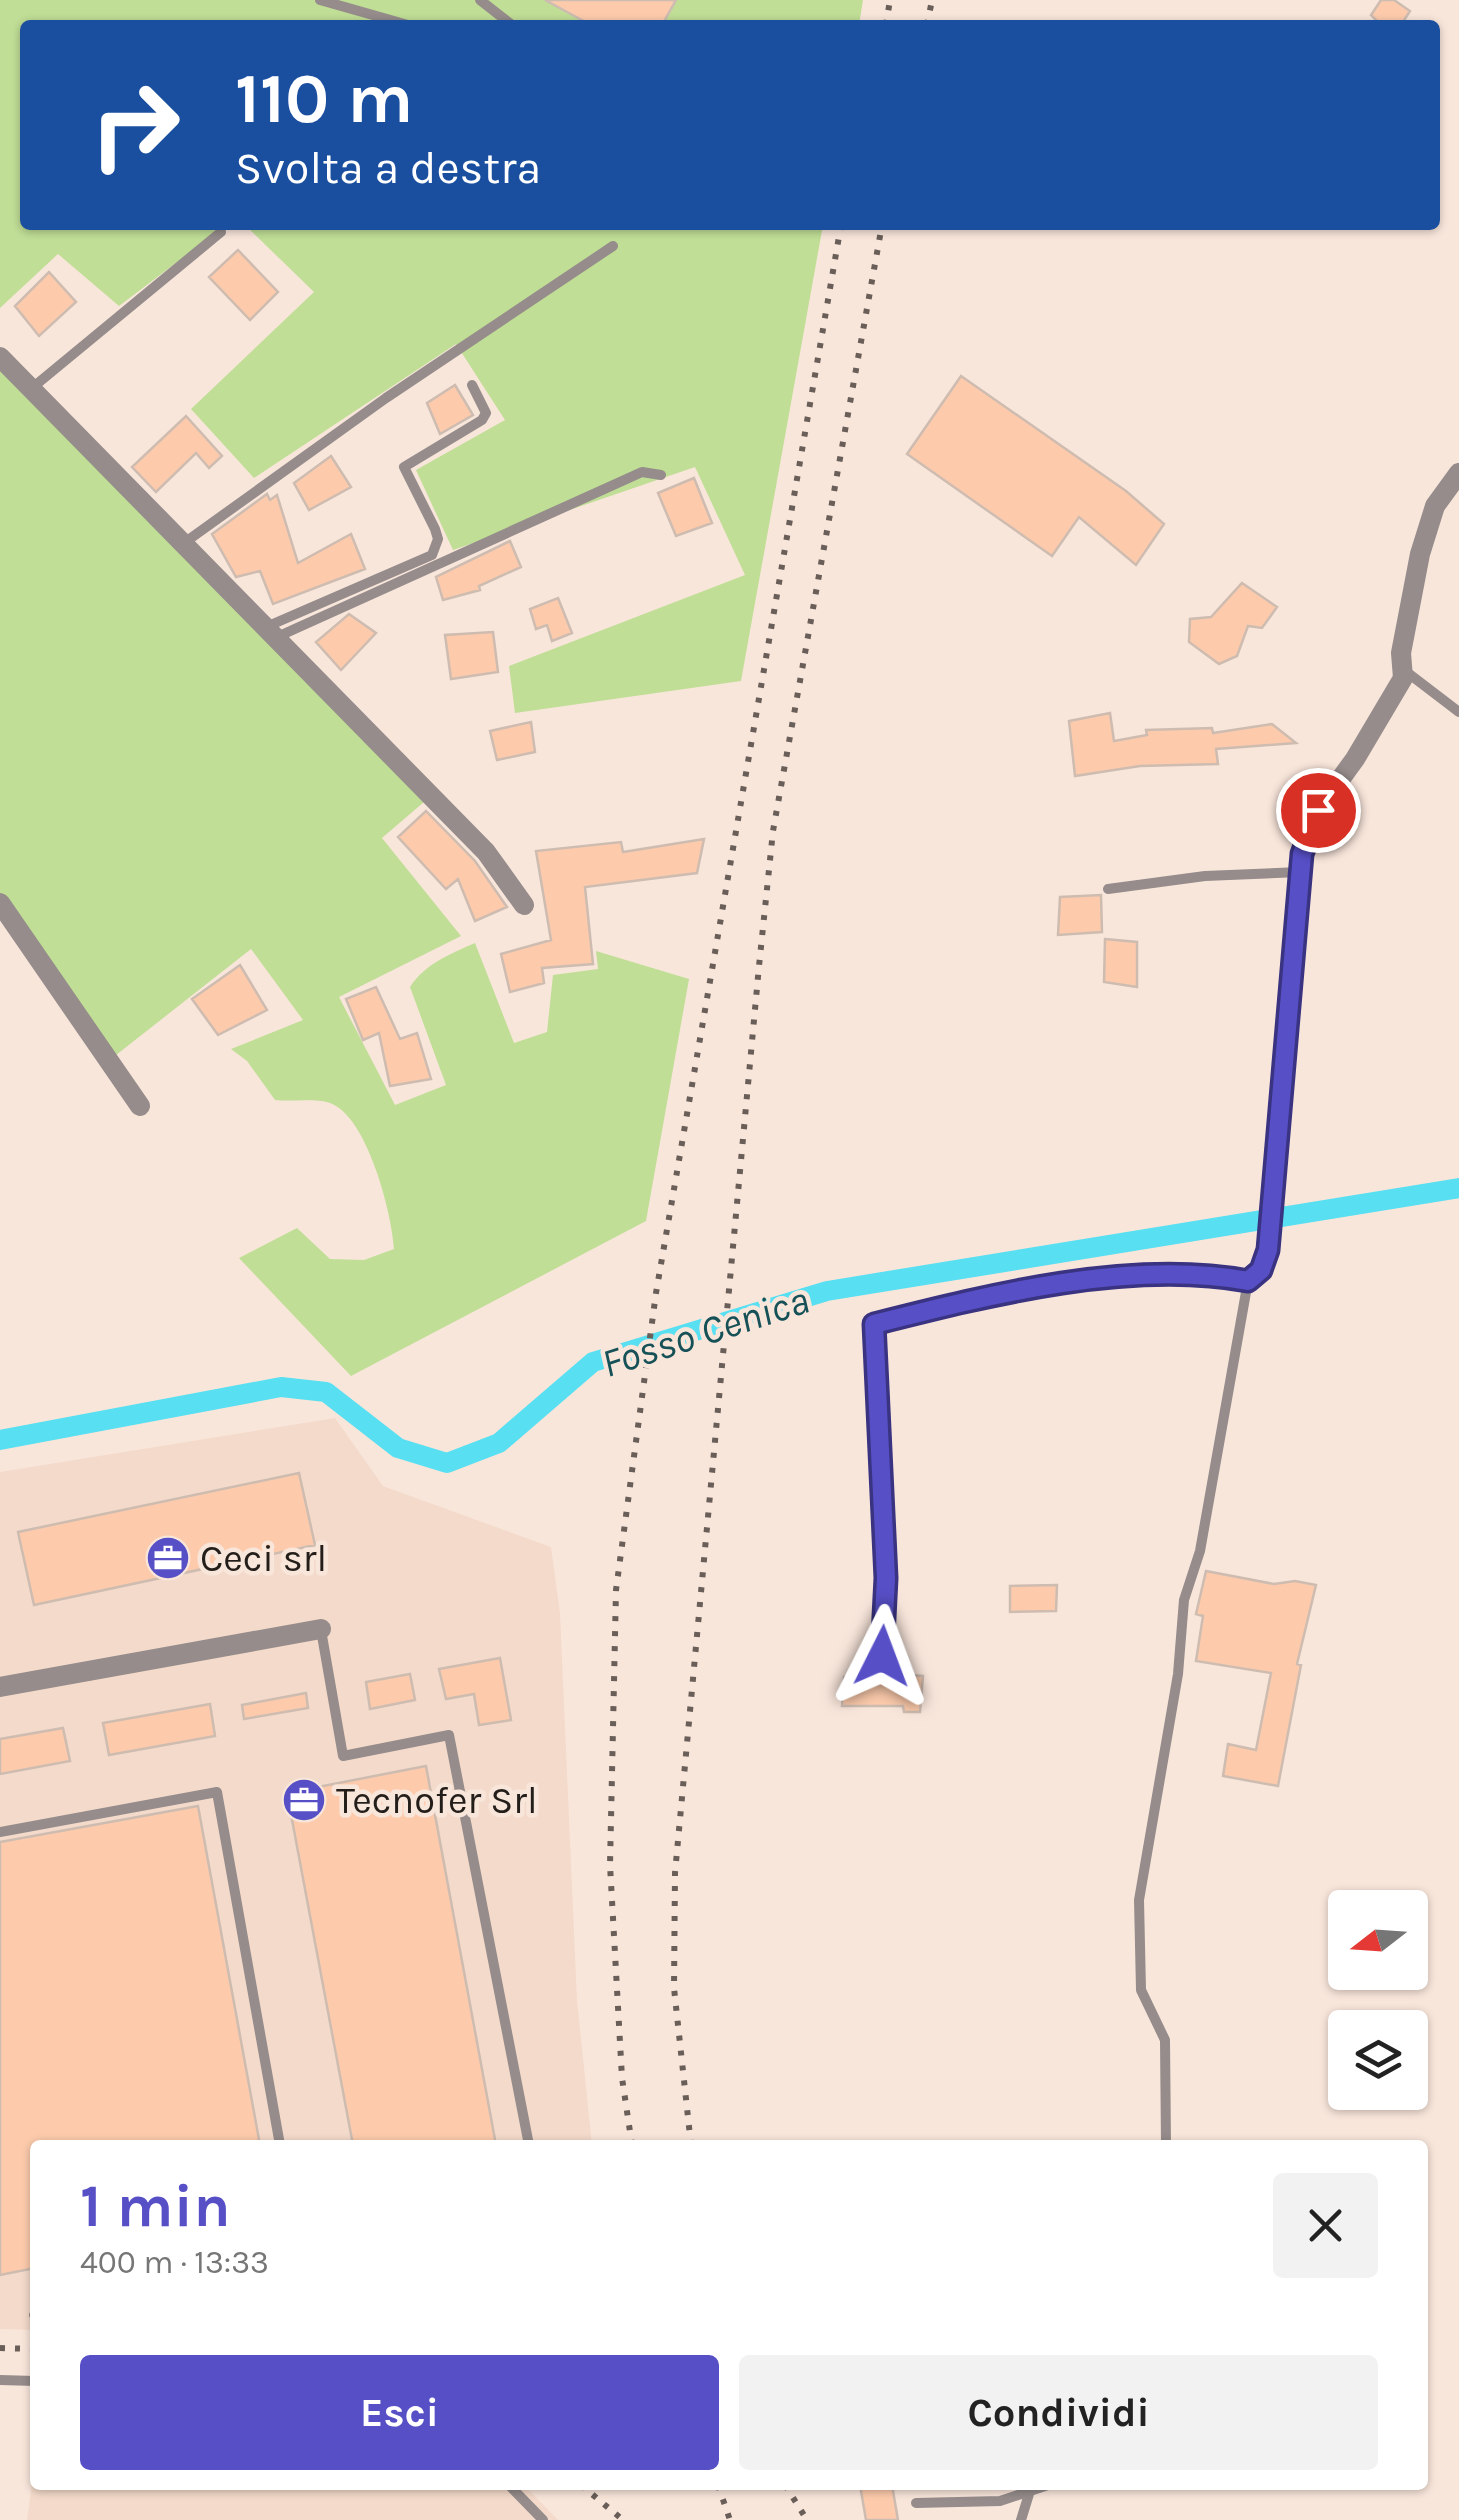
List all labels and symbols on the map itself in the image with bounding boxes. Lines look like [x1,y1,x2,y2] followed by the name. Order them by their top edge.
[1276,768,1361,853] pin
[595,1276,815,1387] water label: Fosso Cenica
[145,1535,191,1581] office icon: Ceci srl
[200,1536,327,1581] place label: Ceci srl
[830,1604,934,1708] position arrow
[281,1777,327,1823] office icon: Tecnofer Srl
[336,1778,538,1823] place label: Tecnofer Srl
[1328,1890,1428,1990] north arrow

